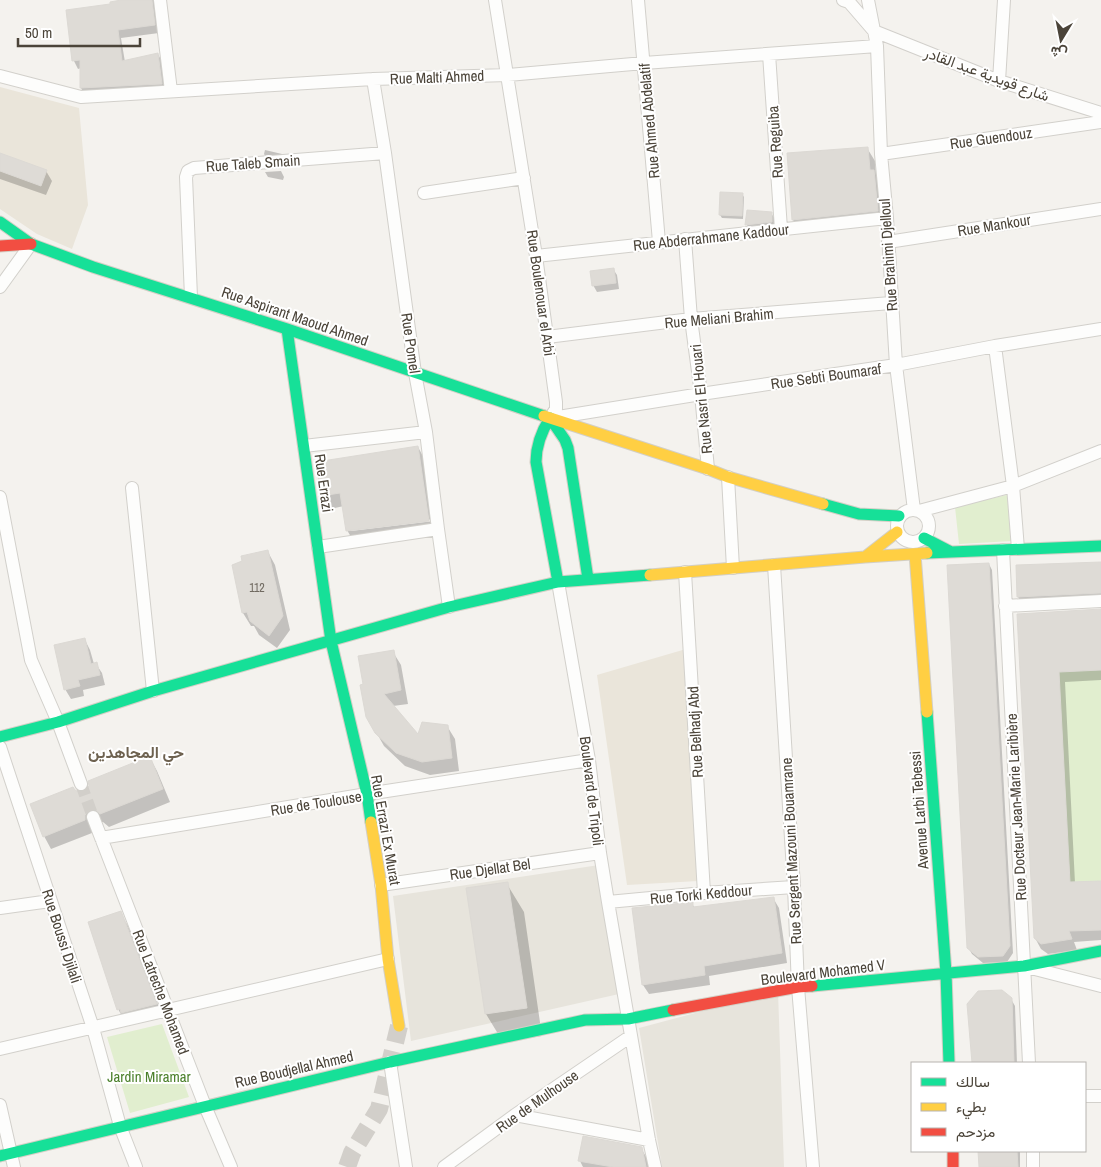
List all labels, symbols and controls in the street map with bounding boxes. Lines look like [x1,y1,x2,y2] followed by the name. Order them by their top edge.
[18,15,140,47] scale bar
[1036,15,1086,65] north arrow
[25,22,52,43] text: 50 m
[920,41,1053,107] street label: شارع قويدية عبد القادر
[1049,42,1069,63] text: ش
[633,62,664,179] street label: Rue Ahmed Abdelatif
[389,65,485,89] street label: Rue Malti Ahmed
[762,105,788,179] street label: Rue Reguiba
[949,122,1033,154] street label: Rue Guendouz
[205,149,301,177] street label: Rue Taleb Smain
[874,198,902,312] street label: Rue Brahimi Djelloul
[956,209,1032,241] street label: Rue Mankour
[632,218,790,256] street label: Rue Abderrahmane Kaddour
[522,229,560,357] street label: Rue Boulenouar el Arbi
[219,281,371,351] street label: Rue Aspirant Maoud Ahmed
[664,303,774,333] street label: Rue Meliani Brahim
[396,311,426,375] street label: Rue Pomel
[685,343,717,455] street label: Rue Nasri El Houari
[769,358,883,394] street label: Rue Sebti Boumaraf
[310,452,338,514] street label: Rue Errazi
[249,580,265,596] house number: 112
[682,686,708,778] street label: Rue Belhadj Abd
[1001,713,1031,901] street label: Rue Docteur Jean-Marie Laribière
[575,735,609,847] street label: Boulevard de Tripoli
[88,741,184,766] district label: حي المجاهدين
[904,750,934,871] street label: Avenue Larbi Tebessi
[776,757,806,945] street label: Rue Sergent Mazouni Bouamrane
[366,773,406,887] street label: Rue Errazi Ex Murat
[269,785,363,821] street label: Rue de Toulouse
[448,853,532,885] street label: Rue Djellat Bel
[649,879,753,909] street label: Rue Torki Keddour
[37,886,87,986] street label: Rue Boussi Djilali
[128,927,194,1057] street label: Rue Latreche Mohamed
[760,954,887,990] street label: Boulevard Mohamed V
[233,1045,355,1093] street label: Rue Boudjellal Ahmed
[911,1062,1086,1152] legend
[491,1065,583,1137] street label: Rue de Mulhouse
[107,1066,191,1087] park label: Jardin Miramar
[956,1071,990,1092] text: سالك
[956,1096,986,1120] text: بطيء
[956,1121,995,1142] text: مزدحم

